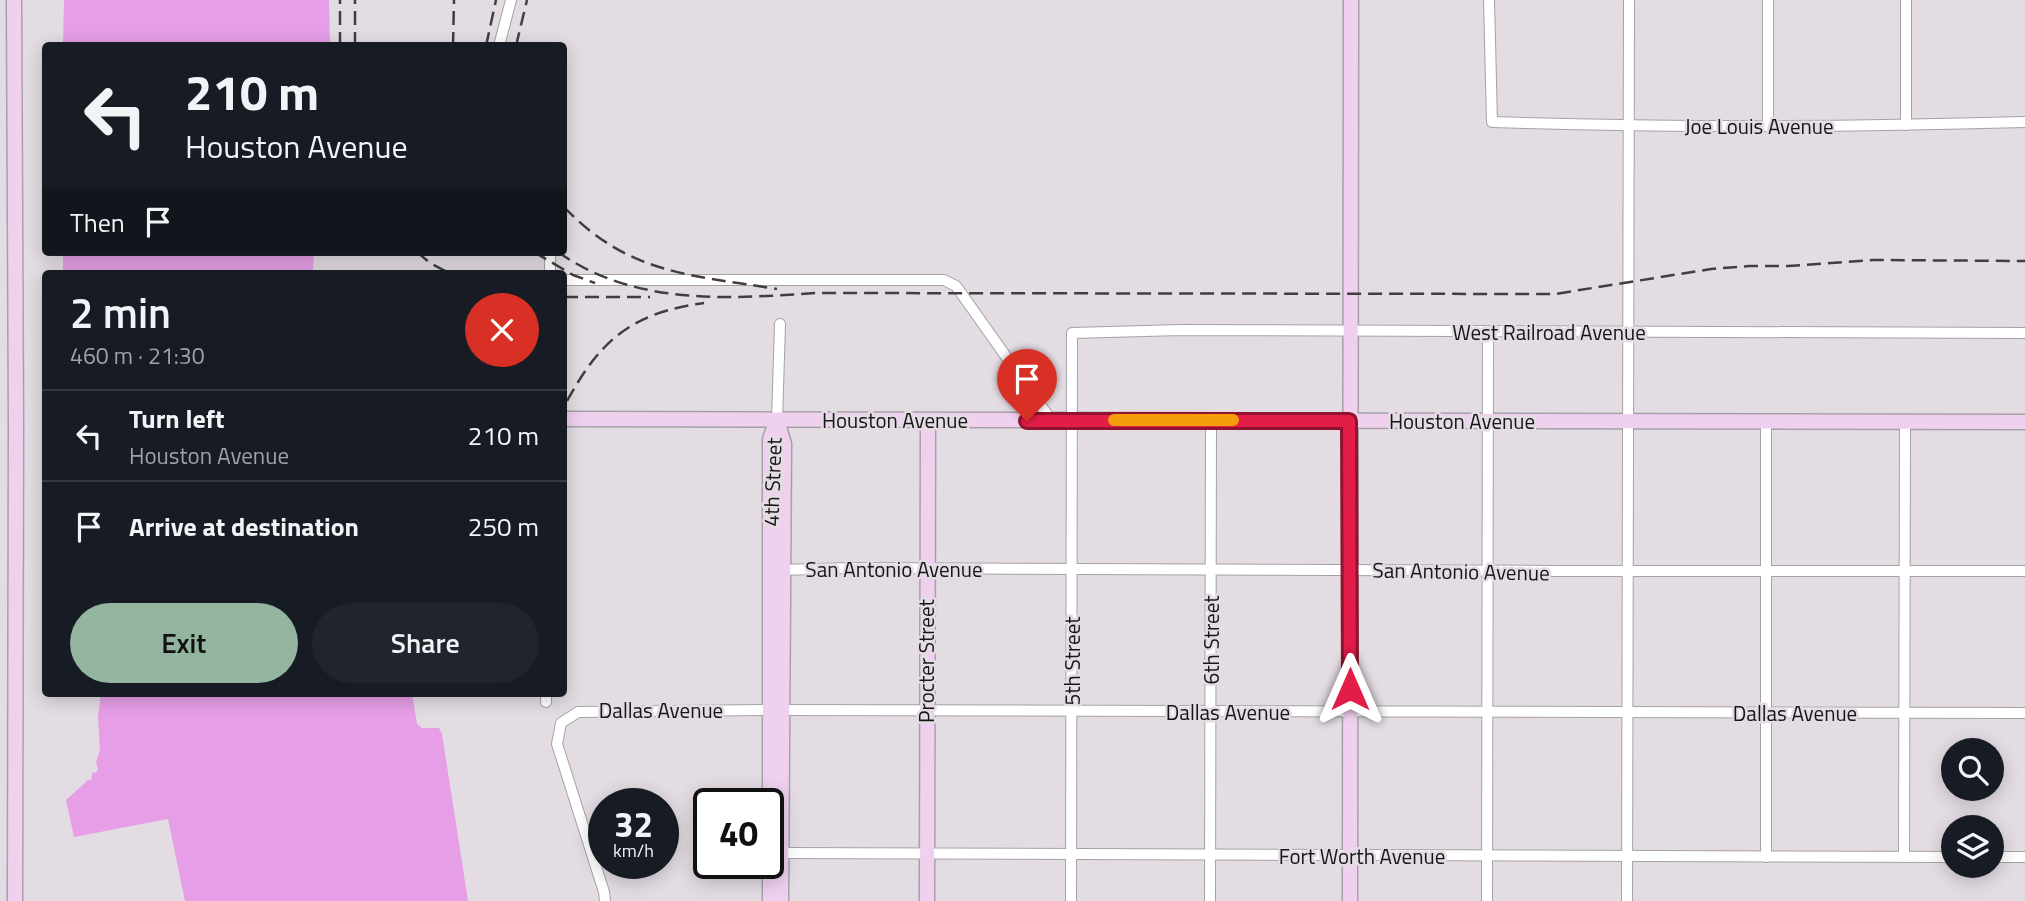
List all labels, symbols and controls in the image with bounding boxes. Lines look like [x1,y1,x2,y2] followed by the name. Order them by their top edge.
[185,54,319,129] text: 210 m
[70,70,161,161] icon: left
[1684,110,1834,142] street label: Joe Louis Avenue
[185,122,408,170] text: Houston Avenue
[70,203,125,242] text: Then
[139,203,177,241] icon: arrive
[70,280,171,344] text: 2 min
[465,293,539,367] button: close
[1452,316,1646,348] street label: West Railroad Avenue
[70,338,205,373] text: 460 m · 21:30
[997,349,1057,421] pin
[1008,360,1046,398] icon: arrive
[129,399,224,438] text: Turn left
[822,404,968,436] street label: Houston Avenue
[1389,405,1535,437] street label: Houston Avenue
[468,416,539,455] text: 210 m
[70,417,108,455] icon: left
[754,436,790,527] street label: 4th Street
[129,438,289,473] text: Houston Avenue
[129,507,359,546] text: Arrive at destination
[468,507,539,546] text: 250 m
[70,508,108,546] icon: arrive
[805,553,983,585] street label: San Antonio Avenue
[1372,553,1550,589] street label: San Antonio Avenue
[1195,595,1227,685] street label: 6th Street
[910,599,942,723] street label: Procter Street
[70,603,298,683] button: Exit
[312,603,539,683] button: Share
[1056,616,1088,706] street label: 5th Street
[1313,652,1387,726] position arrow
[599,694,723,726] street label: Dallas Avenue
[1166,696,1290,728] street label: Dallas Avenue
[1733,697,1857,729] street label: Dallas Avenue
[1941,738,2004,878] map controls
[1941,738,2004,801] button: search
[693,788,784,879] speed limit sign: 40
[614,797,653,851] text: 32
[1941,815,2004,878] button: layers
[613,837,654,864] text: km/h
[1279,840,1445,872] street label: Fort Worth Avenue

